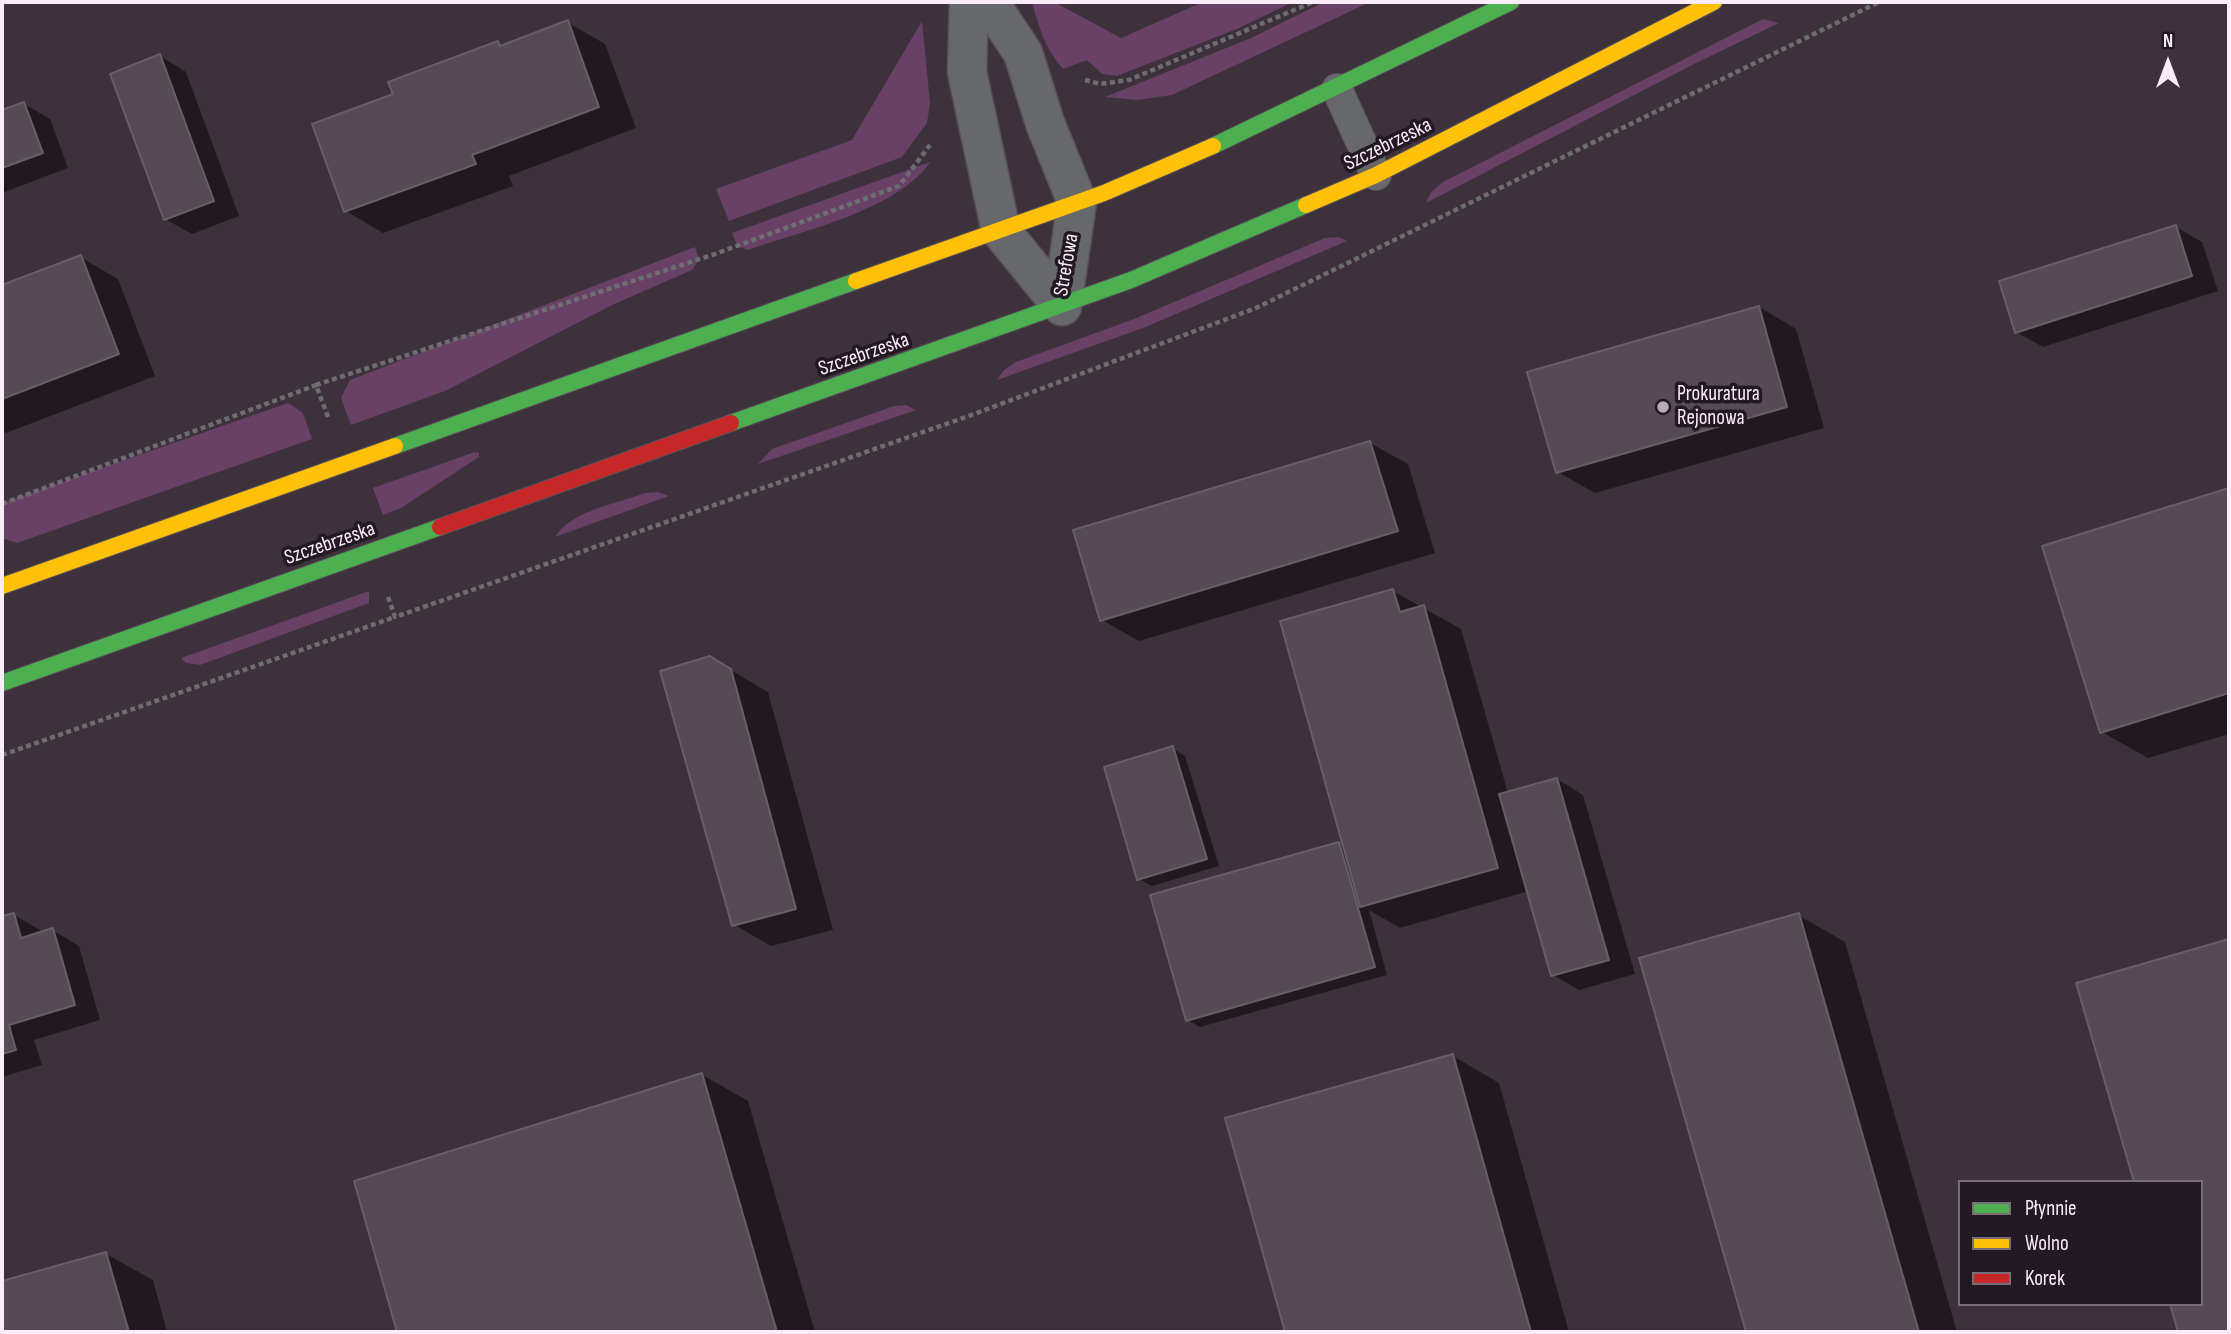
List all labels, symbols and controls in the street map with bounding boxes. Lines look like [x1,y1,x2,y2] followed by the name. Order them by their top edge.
[2133,28,2203,98] north arrow
[2163,30,2173,53] text: N
[1340,113,1436,177] street label: Szczebrzeska
[1049,232,1085,298] street label: Strefowa
[815,328,913,382] street label: Szczebrzeska
[1677,382,1760,432] place label: Prokuratura Rejonowa
[1655,399,1671,415] marker: Prokuratura Rejonowa
[281,517,379,571] street label: Szczebrzeska
[1958,1180,2203,1306] legend
[2025,1196,2077,1221] text: Płynnie
[2025,1231,2069,1256] text: Wolno
[2025,1266,2065,1291] text: Korek

